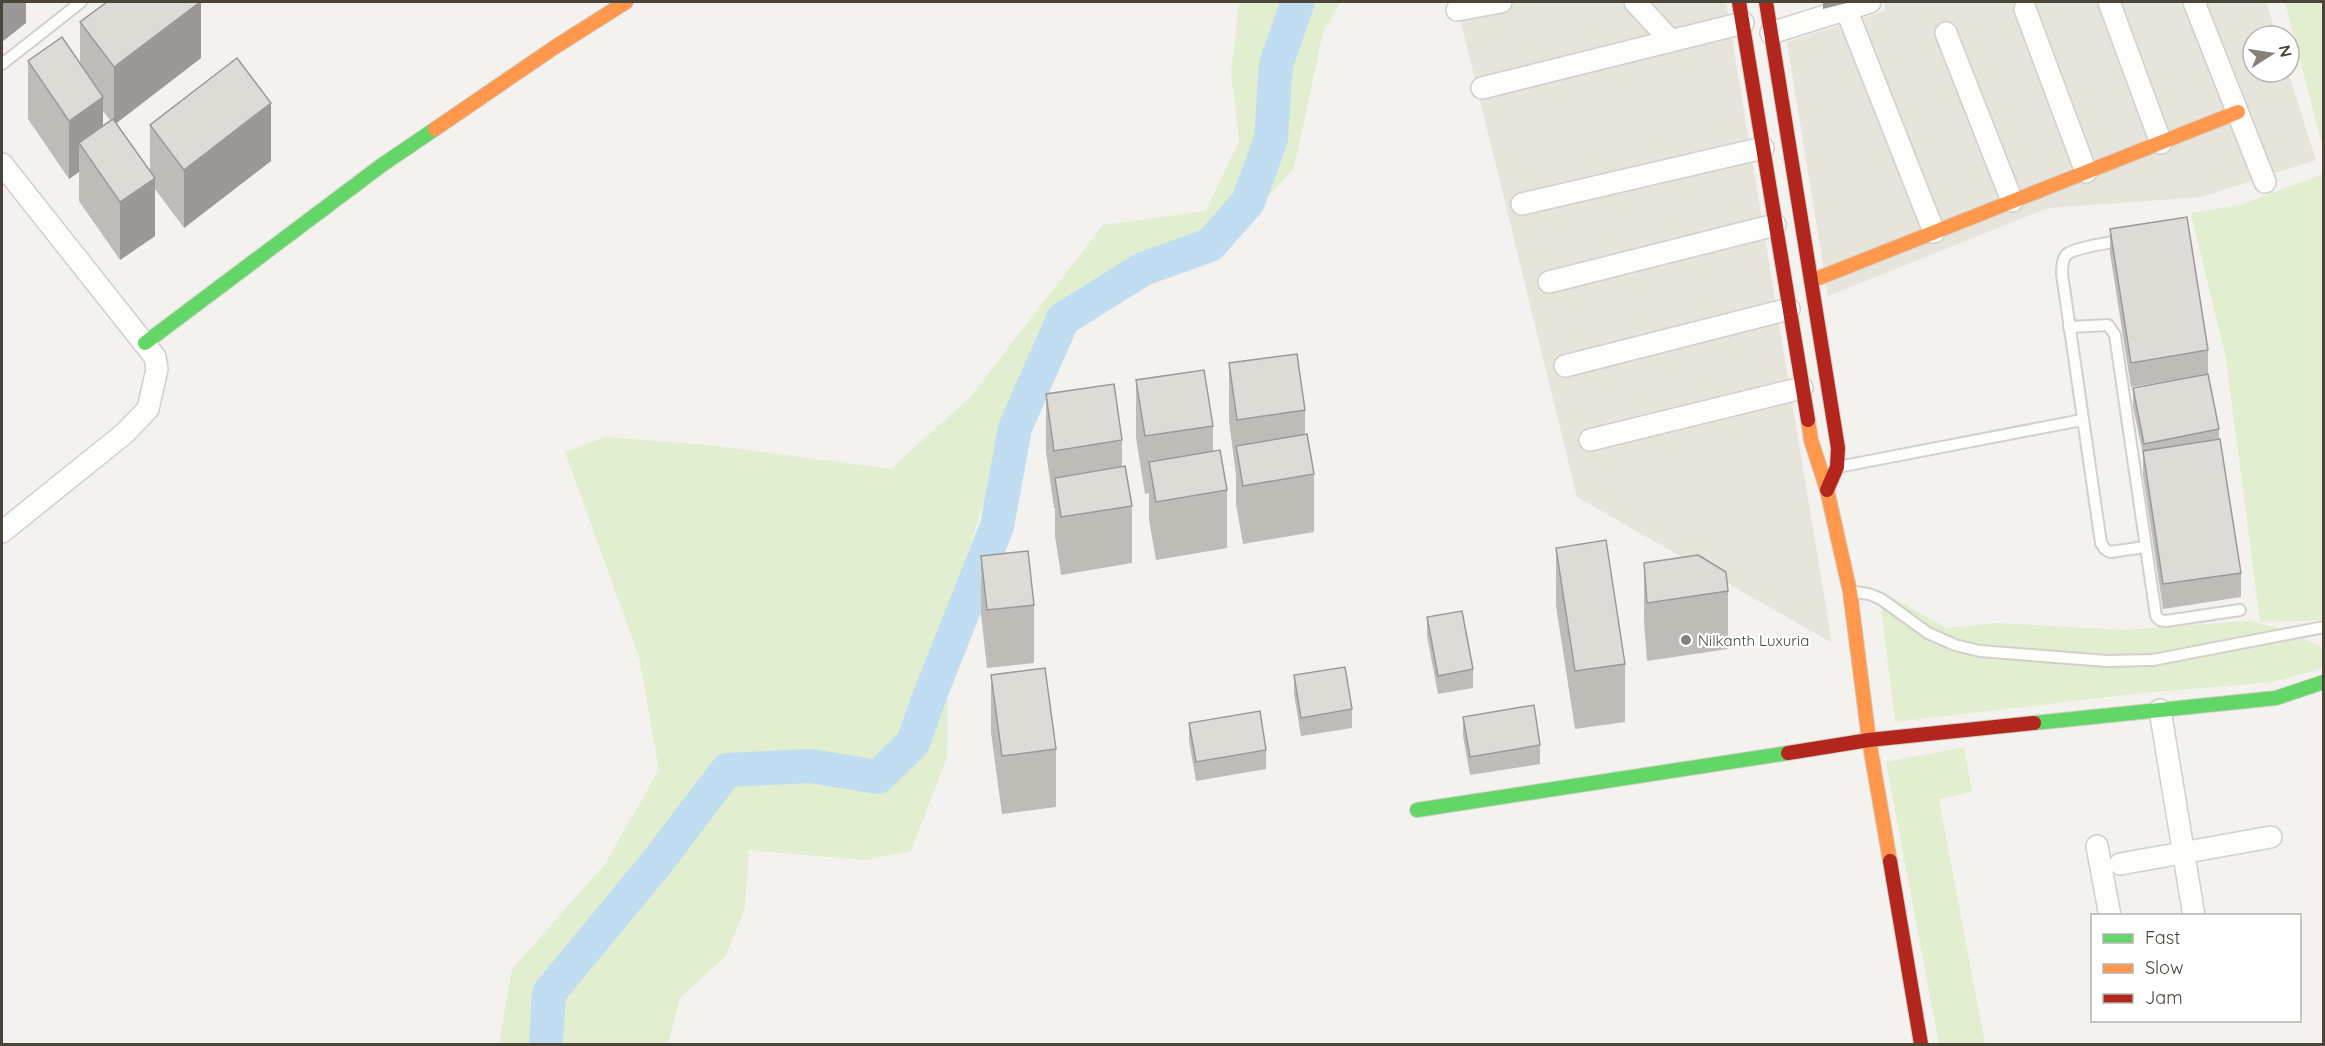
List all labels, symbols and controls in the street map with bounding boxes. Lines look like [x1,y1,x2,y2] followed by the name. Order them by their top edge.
[2241,24,2301,84] north arrow
[2275,43,2297,59] text: N
[1698,631,1809,650] place label: Nilkanth Luxuria
[1679,633,1693,647] marker: Nilkanth Luxuria
[2091,914,2301,1022] legend
[2145,926,2180,949] text: Fast
[2145,956,2183,979] text: Slow
[2145,986,2183,1009] text: Jam

